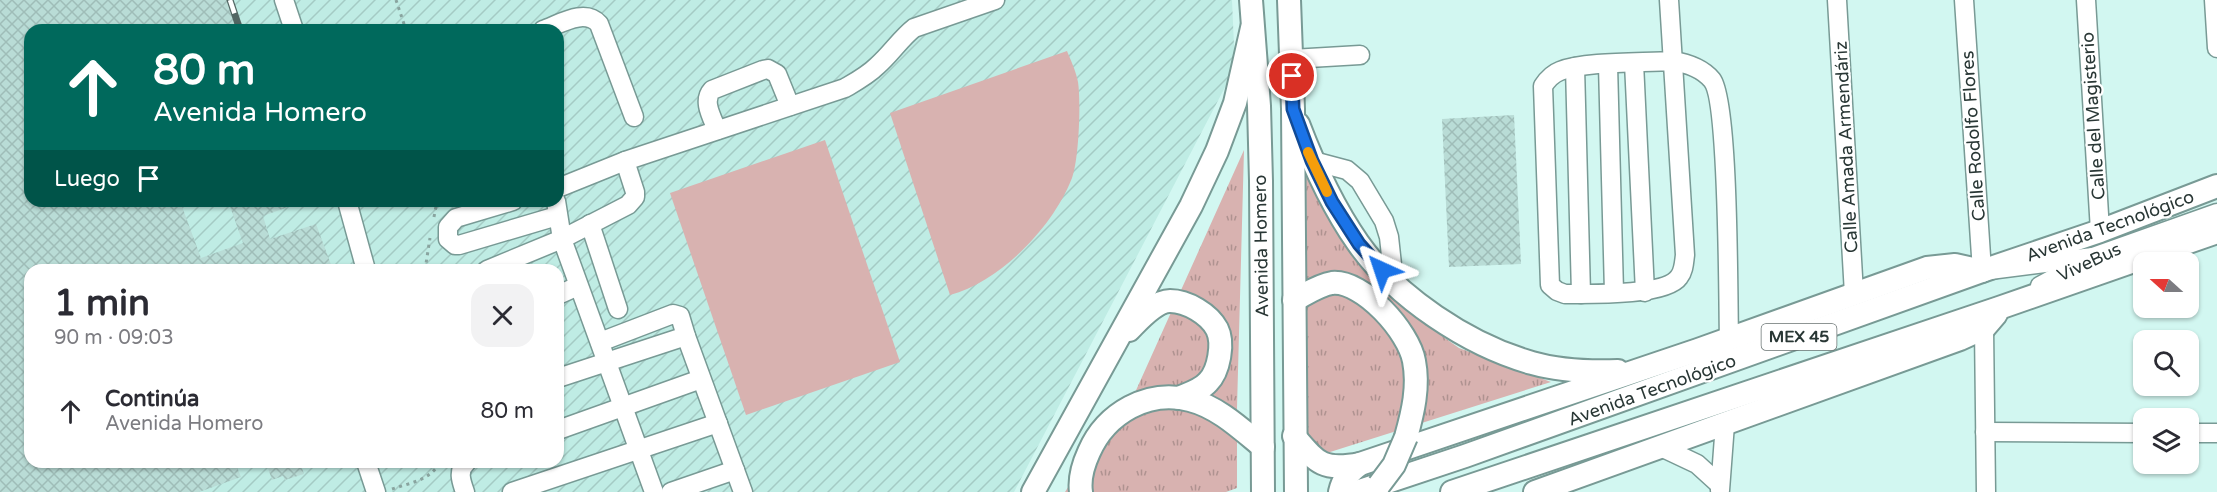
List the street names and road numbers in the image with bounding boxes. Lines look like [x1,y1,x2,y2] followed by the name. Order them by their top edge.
[2076,31,2110,201] street label: Calle del Magisterio
[1829,40,1863,254] street label: Calle Amada Armendáriz
[1956,50,1990,222] street label: Calle Rodolfo Flores
[1249,174,1273,317] street label: Avenida Homero
[2023,185,2197,267] street label: Avenida Tecnológico
[2053,238,2125,286] street label: ViveBus
[1762,324,1836,350] road number: MEX 45
[1565,349,1739,431] street label: Avenida Tecnológico

